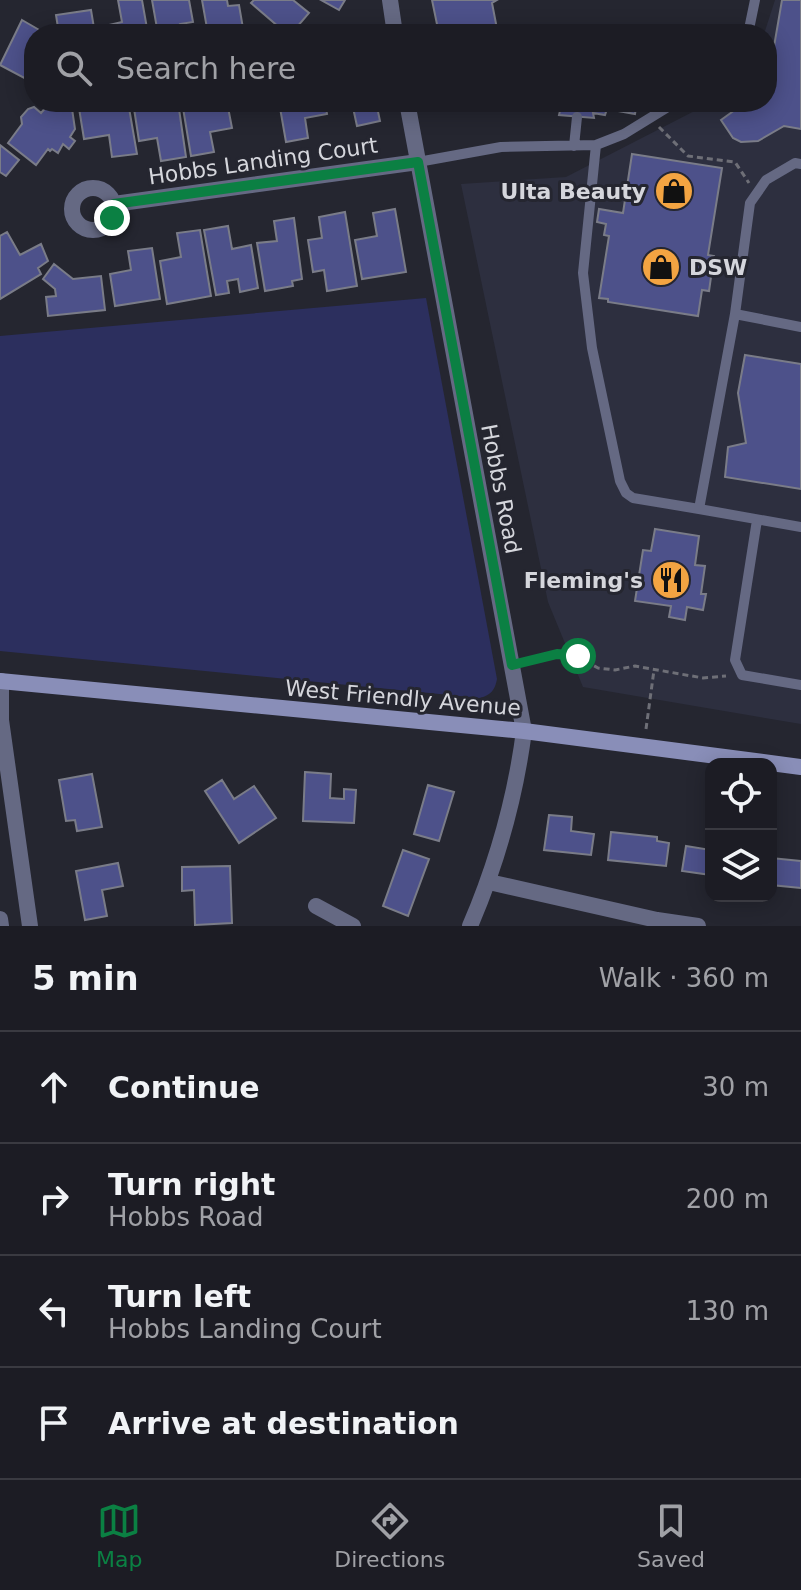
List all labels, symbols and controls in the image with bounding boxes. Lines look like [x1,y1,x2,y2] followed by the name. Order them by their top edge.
[24,24,777,112] search box
[52,46,96,90] icon: search
[116,51,296,86] text: Search here
[147,132,380,189] street label: Hobbs Landing Court
[653,170,695,212] shop icon: Ulta Beauty
[501,179,646,204] place label: Ulta Beauty
[94,200,130,236] route end
[640,246,682,288] shop icon: DSW
[689,255,747,280] place label: DSW
[476,422,526,556] street label: Hobbs Road
[650,559,692,601] restaurant icon: Fleming's
[524,568,643,593] place label: Fleming's
[560,638,596,674] route start
[284,675,522,721] street label: West Friendly Avenue
[705,758,777,902] map controls
[705,758,777,830] button: locate
[705,830,777,902] button: layers
[32,958,139,998] text: 5 min
[599,963,769,993] text: Walk · 360 m
[32,1065,76,1109] icon: ahead
[108,1070,260,1105] text: Continue
[702,1072,769,1102] text: 30 m
[108,1167,275,1202] text: Turn right
[32,1177,76,1221] icon: right
[686,1184,769,1214] text: 200 m
[108,1202,264,1232] text: Hobbs Road
[108,1279,251,1314] text: Turn left
[32,1289,76,1333] icon: left
[686,1296,769,1326] text: 130 m
[108,1314,382,1344] text: Hobbs Landing Court
[32,1401,76,1445] icon: arrive
[108,1406,459,1441] text: Arrive at destination
[96,1499,142,1572] tab: Map
[334,1499,445,1572] tab: Directions
[637,1499,705,1572] tab: Saved

